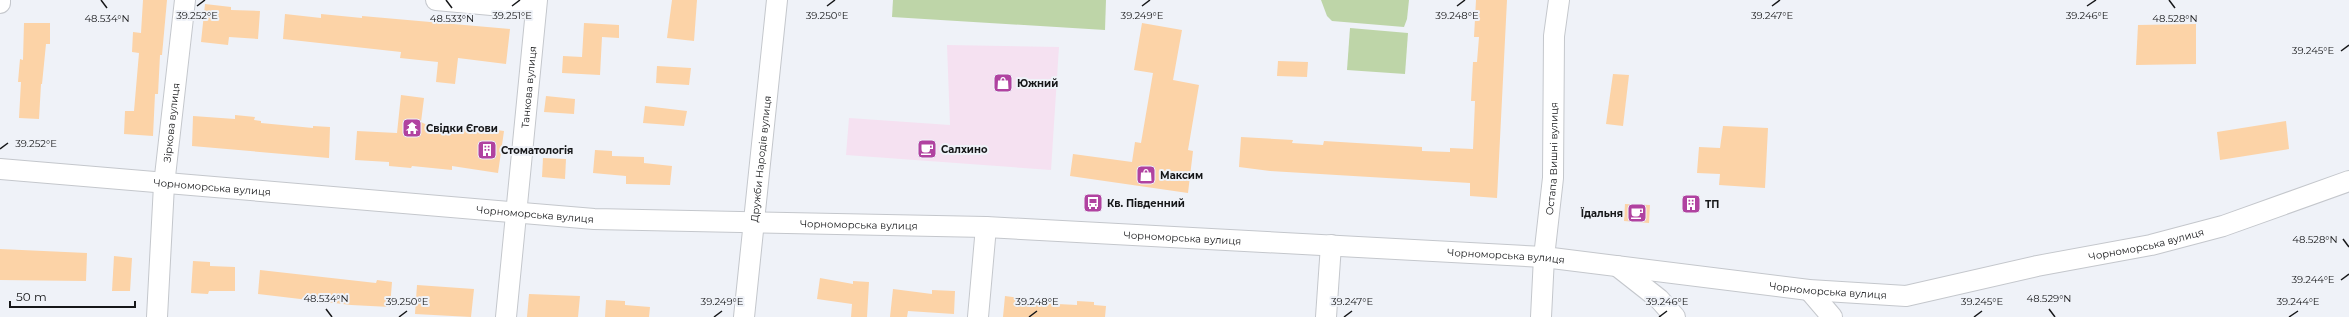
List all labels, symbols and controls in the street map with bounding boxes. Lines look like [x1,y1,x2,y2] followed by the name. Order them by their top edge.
[176,9,218,22] text: 39.252°E
[492,9,532,22] text: 39.251°E
[806,9,849,22] text: 39.250°E
[1121,9,1164,22] text: 39.249°E
[1435,9,1479,22] text: 39.248°E
[1751,9,1793,22] text: 39.247°E
[2066,9,2109,22] text: 39.246°E
[84,12,130,25] text: 48.534°N
[430,12,474,25] text: 48.533°N
[2152,12,2198,25] text: 48.528°N
[2292,44,2334,57] text: 39.245°E
[519,46,539,129] street label: Танкова вулиця
[992,72,1014,94] shop icon: Южний
[1017,77,1058,90] place label: Южний
[161,82,183,163] street label: Зіркова вулиця
[748,95,774,223] street label: Дружби Народів вулиця
[1543,102,1561,216] street label: Остапа Вишні вулиця
[401,117,423,139] temple icon: Свідки Єгови
[426,122,498,135] place label: Свідки Єгови
[15,137,57,150] text: 39.252°E
[916,138,938,160] cafe icon: Салхино
[476,139,498,161] building icon: Стоматологія
[941,143,988,156] place label: Салхино
[501,144,573,157] place label: Стоматологія
[1135,164,1157,186] shop icon: Максим
[1160,169,1203,182] place label: Максим
[153,176,271,199] street label: Чорноморська вулиця
[1082,192,1104,214] bus stop icon: Кв. Південний
[1680,193,1702,215] building icon: ТП
[1107,197,1185,210] place label: Кв. Південний
[1705,198,1720,211] place label: ТП
[1626,202,1648,224] cafe icon: Їдальня
[476,203,594,226] street label: Чорноморська вулиця
[1580,207,1623,220] place label: Їдальня
[800,217,918,233] street label: Чорноморська вулиця
[2088,225,2205,263] street label: Чорноморська вулиця
[1123,228,1242,248] street label: Чорноморська вулиця
[2292,233,2338,246] text: 48.528°N
[1447,246,1565,267] street label: Чорноморська вулиця
[2291,273,2335,286] text: 39.244°E
[1769,279,1887,302] street label: Чорноморська вулиця
[10,283,135,309] scale bar
[16,289,47,304] text: 50 m
[303,292,349,305] text: 48.534°N
[2026,292,2072,305] text: 48.529°N
[386,295,429,308] text: 39.250°E
[701,295,744,308] text: 39.249°E
[1015,295,1059,308] text: 39.248°E
[1331,295,1373,308] text: 39.247°E
[1646,295,1689,308] text: 39.246°E
[1961,295,2003,308] text: 39.245°E
[2276,295,2320,308] text: 39.244°E

